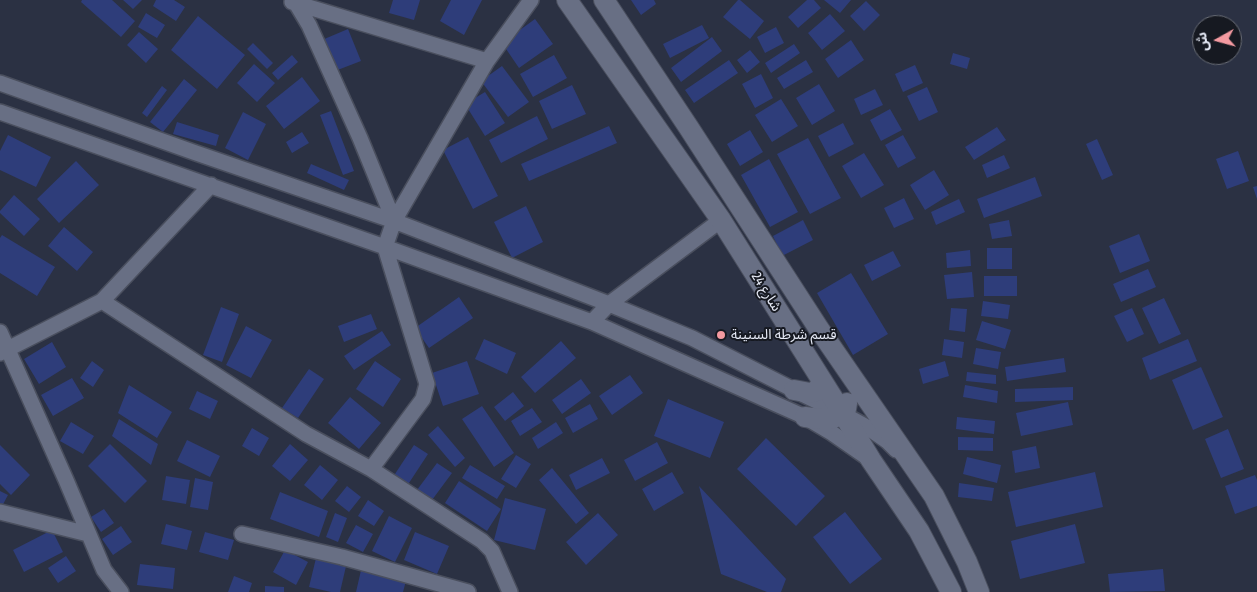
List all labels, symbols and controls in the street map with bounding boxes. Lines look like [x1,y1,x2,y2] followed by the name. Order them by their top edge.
[1192,15,1242,65] north arrow
[1193,31,1212,52] text: ش
[747,269,785,315] street label: شارع 24
[731,327,836,343] place label: قسم شرطة السنينة
[715,329,727,341] marker: قسم شرطة السنينة

